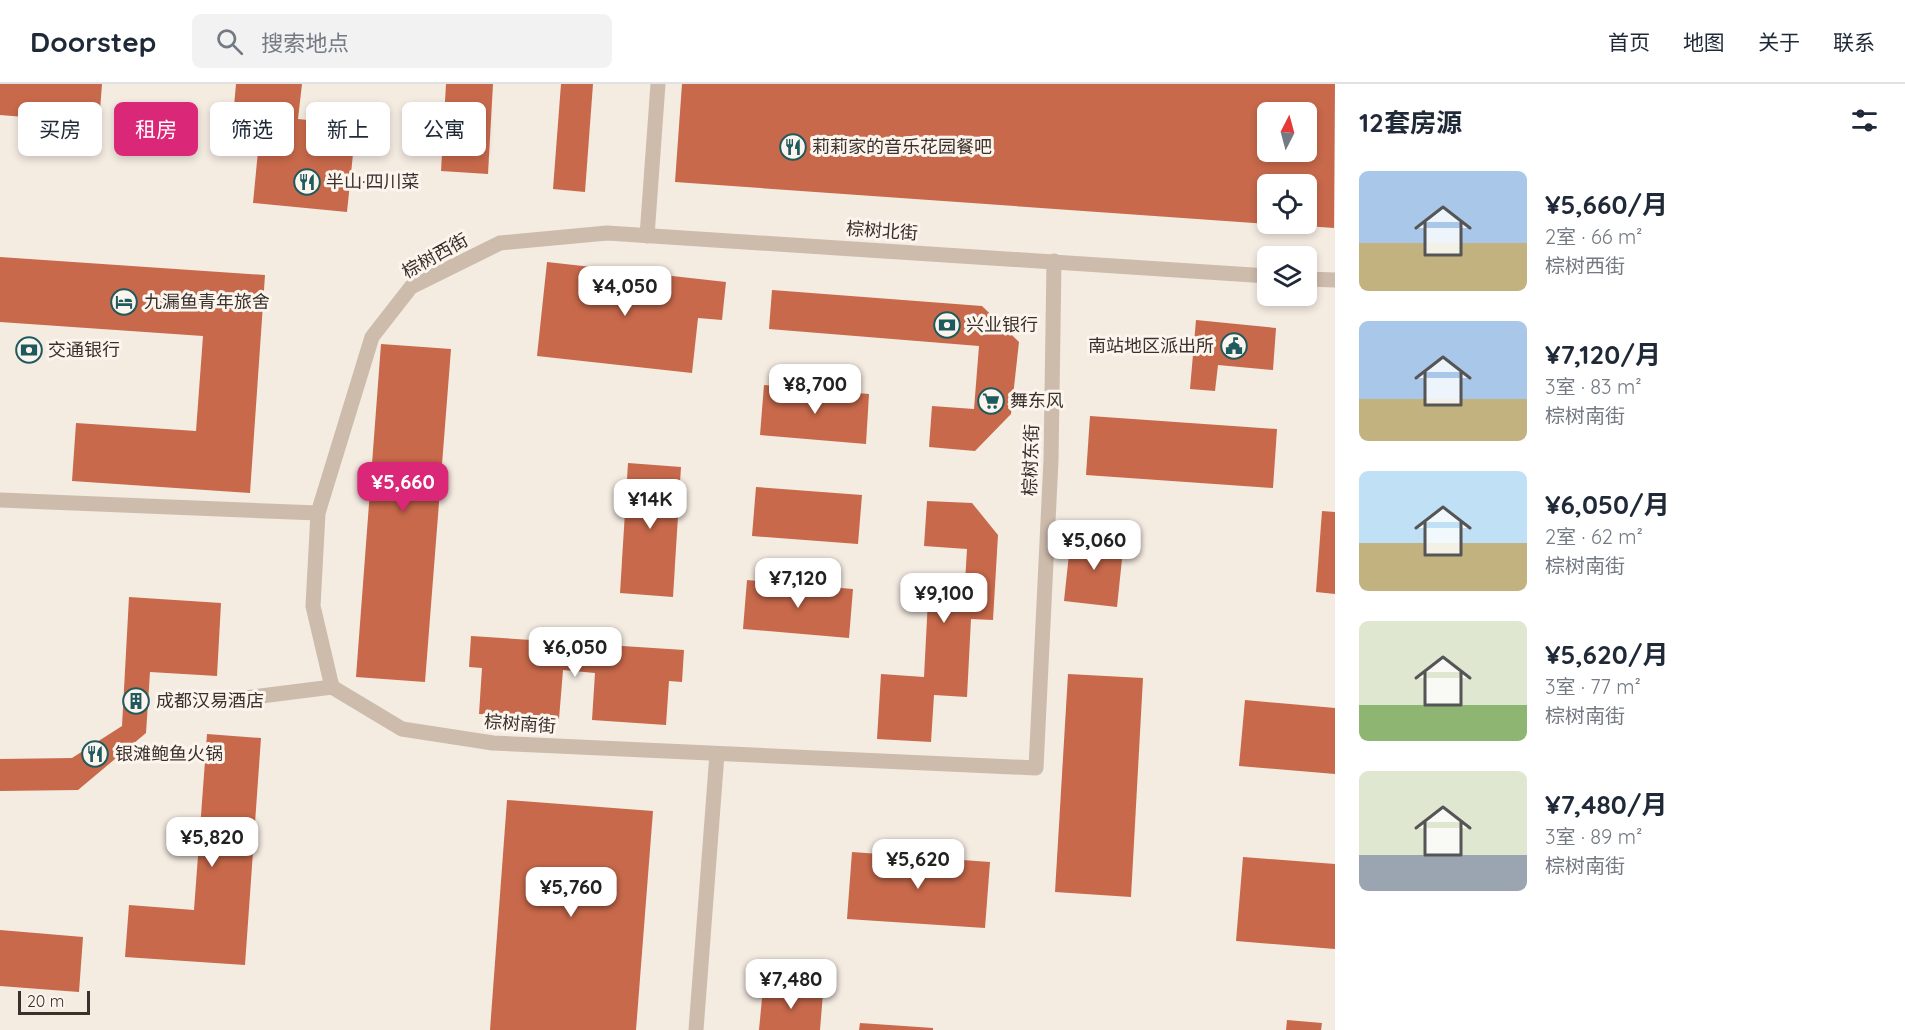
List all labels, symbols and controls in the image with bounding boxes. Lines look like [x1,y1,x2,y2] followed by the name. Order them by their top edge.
[192,14,612,68] search box
[30,24,156,59] text: Doorstep
[213,25,246,58] icon: search
[261,29,349,57] text: 搜索地点
[1608,29,1650,55] text: 首页
[1683,29,1725,55] text: 地图
[1758,29,1800,55] text: 关于
[1833,29,1875,55] text: 联系
[18,102,102,156] chip: 买房
[114,102,198,156] chip: 租房
[210,102,294,156] chip: 筛选
[306,102,390,156] chip: 新上
[402,102,486,156] chip: 公寓
[1257,102,1317,162] north arrow
[1257,102,1317,306] map controls
[1848,104,1881,137] icon: filters
[1359,106,1462,139] text: 12套房源
[778,132,808,162] restaurant icon: 莉莉家的音乐花园餐吧
[812,135,992,158] place label: 莉莉家的音乐花园餐吧
[292,167,322,197] restaurant icon: 半山·四川菜
[326,170,420,193] place label: 半山·四川菜
[1257,174,1317,234] button: locate
[1545,188,1668,221] text: ¥5,660/月
[1407,195,1479,267] icon: home
[845,217,919,244] street label: 棕树北街
[1545,224,1642,249] text: 2室 · 66 m²
[398,228,472,283] street label: 棕树西街
[1257,246,1317,306] button: layers
[1545,253,1625,278] text: 棕树西街
[576,266,674,317] pin: ¥4,050
[592,273,658,298] text: ¥4,050
[109,287,139,317] hotel icon: 九漏鱼青年旅舍
[144,290,270,313] place label: 九漏鱼青年旅舍
[932,310,962,340] bank icon: 兴业银行
[966,313,1038,336] place label: 兴业银行
[1219,331,1249,361] public building icon: 南站地区派出所
[1088,334,1214,357] place label: 南站地区派出所
[14,335,44,365] bank icon: 交通银行
[48,338,120,361] place label: 交通银行
[1545,338,1661,371] text: ¥7,120/月
[1407,345,1479,417] icon: home
[766,364,864,415] pin: ¥8,700
[783,371,847,396] text: ¥8,700
[1545,374,1642,399] text: 3室 · 83 m²
[976,386,1006,416] supermarket icon: 舞东风
[1010,389,1064,412] place label: 舞东风
[1545,403,1625,428] text: 棕树南街
[1018,424,1043,496] street label: 棕树东街
[354,462,452,513] pin: ¥5,660
[371,469,435,494] text: ¥5,660
[614,479,686,530] pin: ¥14K
[628,486,672,511] text: ¥14K
[1545,488,1670,521] text: ¥6,050/月
[1407,495,1479,567] icon: home
[1045,520,1143,571] pin: ¥5,060
[1545,524,1643,549] text: 2室 · 62 m²
[1062,527,1126,552] text: ¥5,060
[1545,553,1625,578] text: 棕树南街
[749,558,847,609] pin: ¥7,120
[769,565,827,590] text: ¥7,120
[895,573,993,624] pin: ¥9,100
[914,580,974,605] text: ¥9,100
[526,627,624,678] pin: ¥6,050
[543,634,607,659] text: ¥6,050
[1545,638,1669,671] text: ¥5,620/月
[1407,645,1479,717] icon: home
[1545,674,1641,699] text: 3室 · 77 m²
[121,686,151,716] building icon: 成都汉易酒店
[156,689,264,712] place label: 成都汉易酒店
[1545,703,1625,728] text: 棕树南街
[483,710,557,737] street label: 棕树南街
[80,739,110,769] restaurant icon: 银滩鲍鱼火锅
[115,742,223,765] place label: 银滩鲍鱼火锅
[1545,788,1667,821] text: ¥7,480/月
[1407,795,1479,867] icon: home
[163,817,261,868] pin: ¥5,820
[180,824,244,849] text: ¥5,820
[1545,824,1642,849] text: 3室 · 89 m²
[869,839,967,890] pin: ¥5,620
[886,846,950,871] text: ¥5,620
[1545,853,1625,878] text: 棕树南街
[522,867,620,918] pin: ¥5,760
[540,874,602,899] text: ¥5,760
[742,959,840,1010] pin: ¥7,480
[760,966,822,991] text: ¥7,480
[18,988,90,1016] scale bar
[27,991,64,1011] text: 20 m

